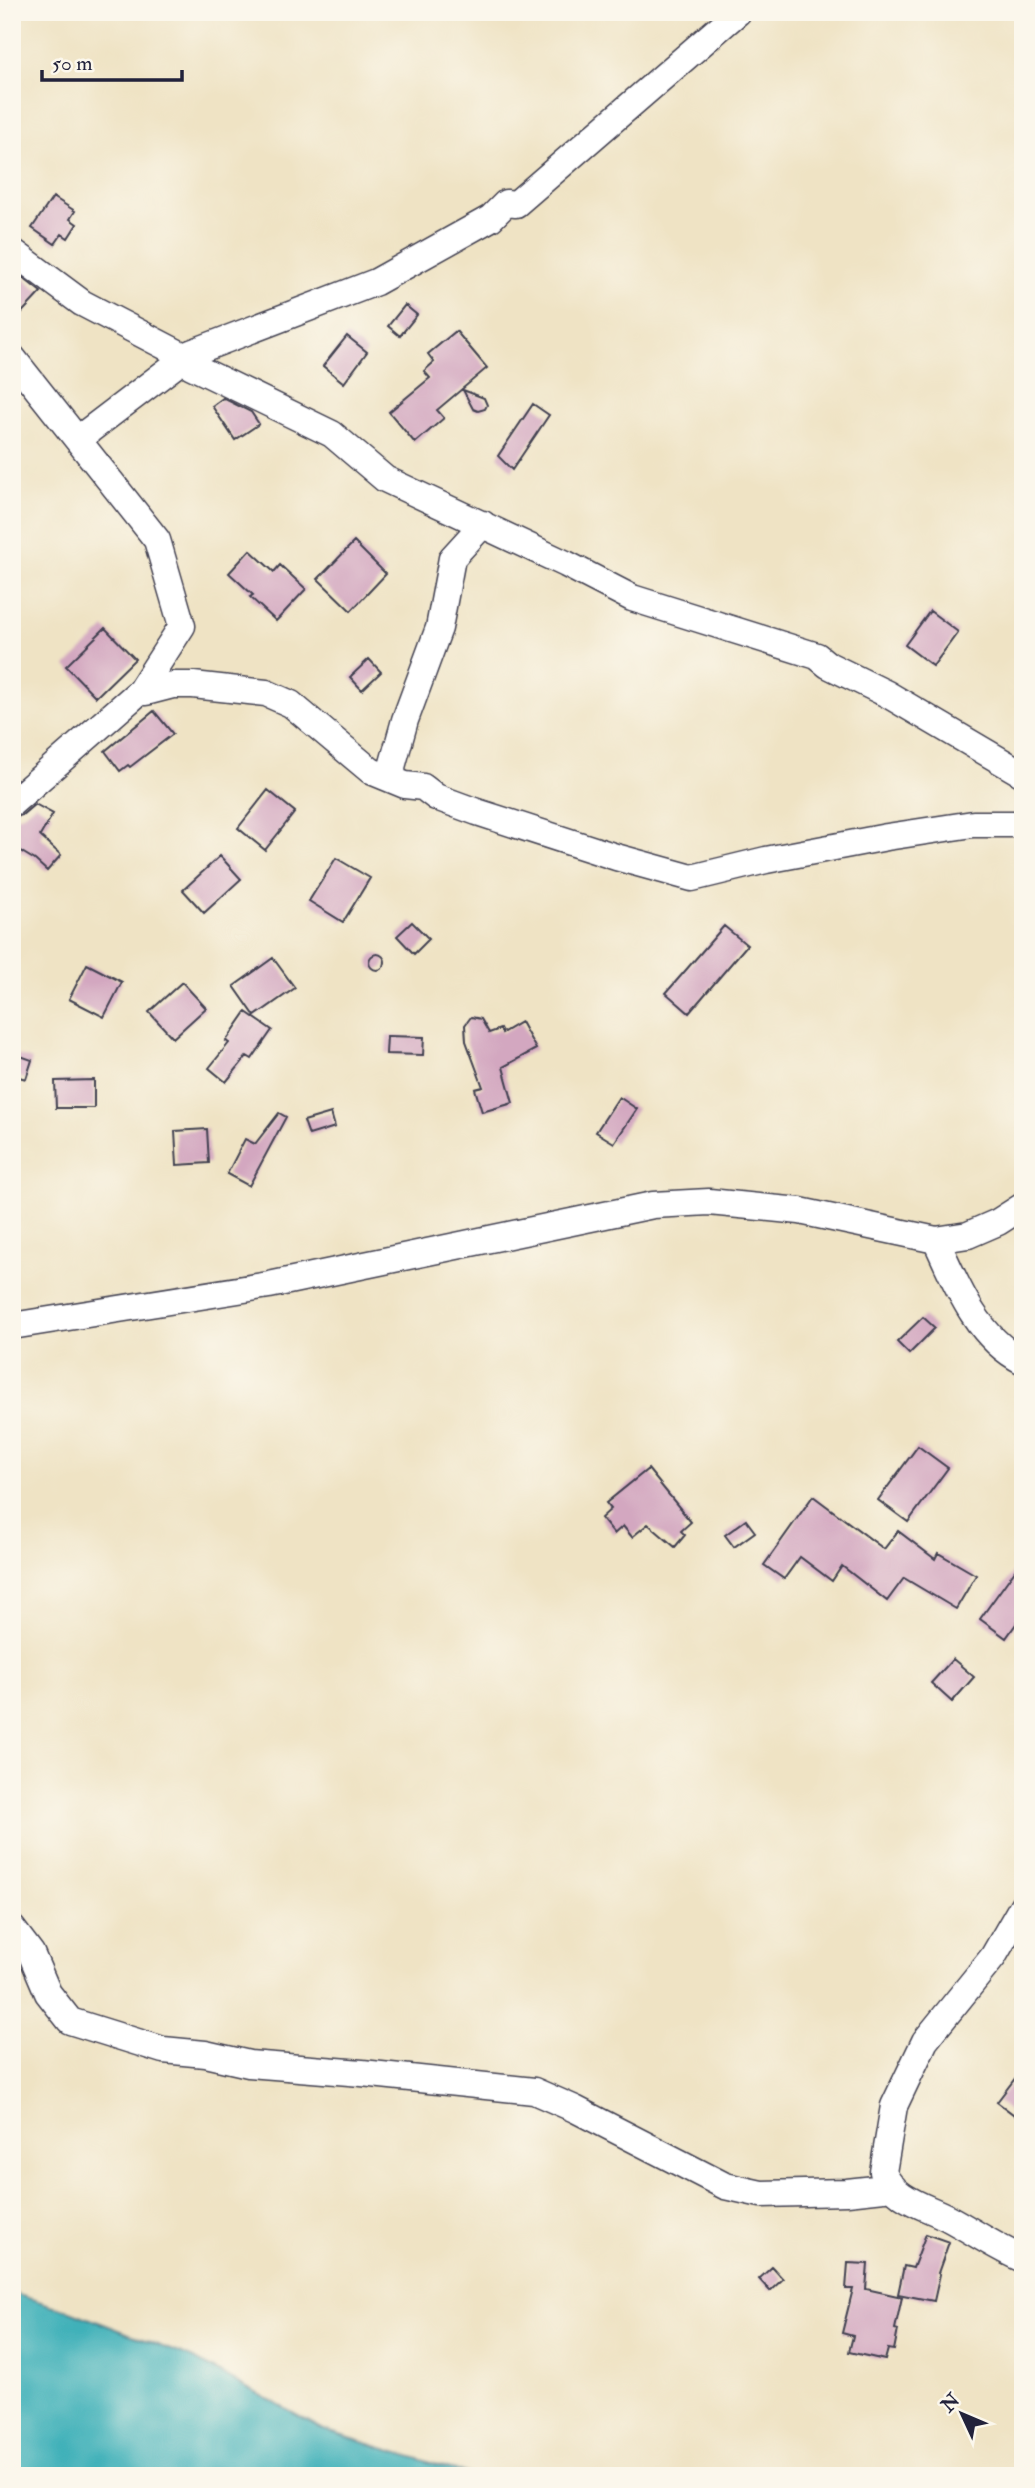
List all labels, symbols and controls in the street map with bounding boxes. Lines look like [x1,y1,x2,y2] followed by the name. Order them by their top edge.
[42,38,182,82] scale bar
[52,50,93,77] text: 50 m
[926,2380,996,2450] north arrow
[935,2388,966,2418] text: N

